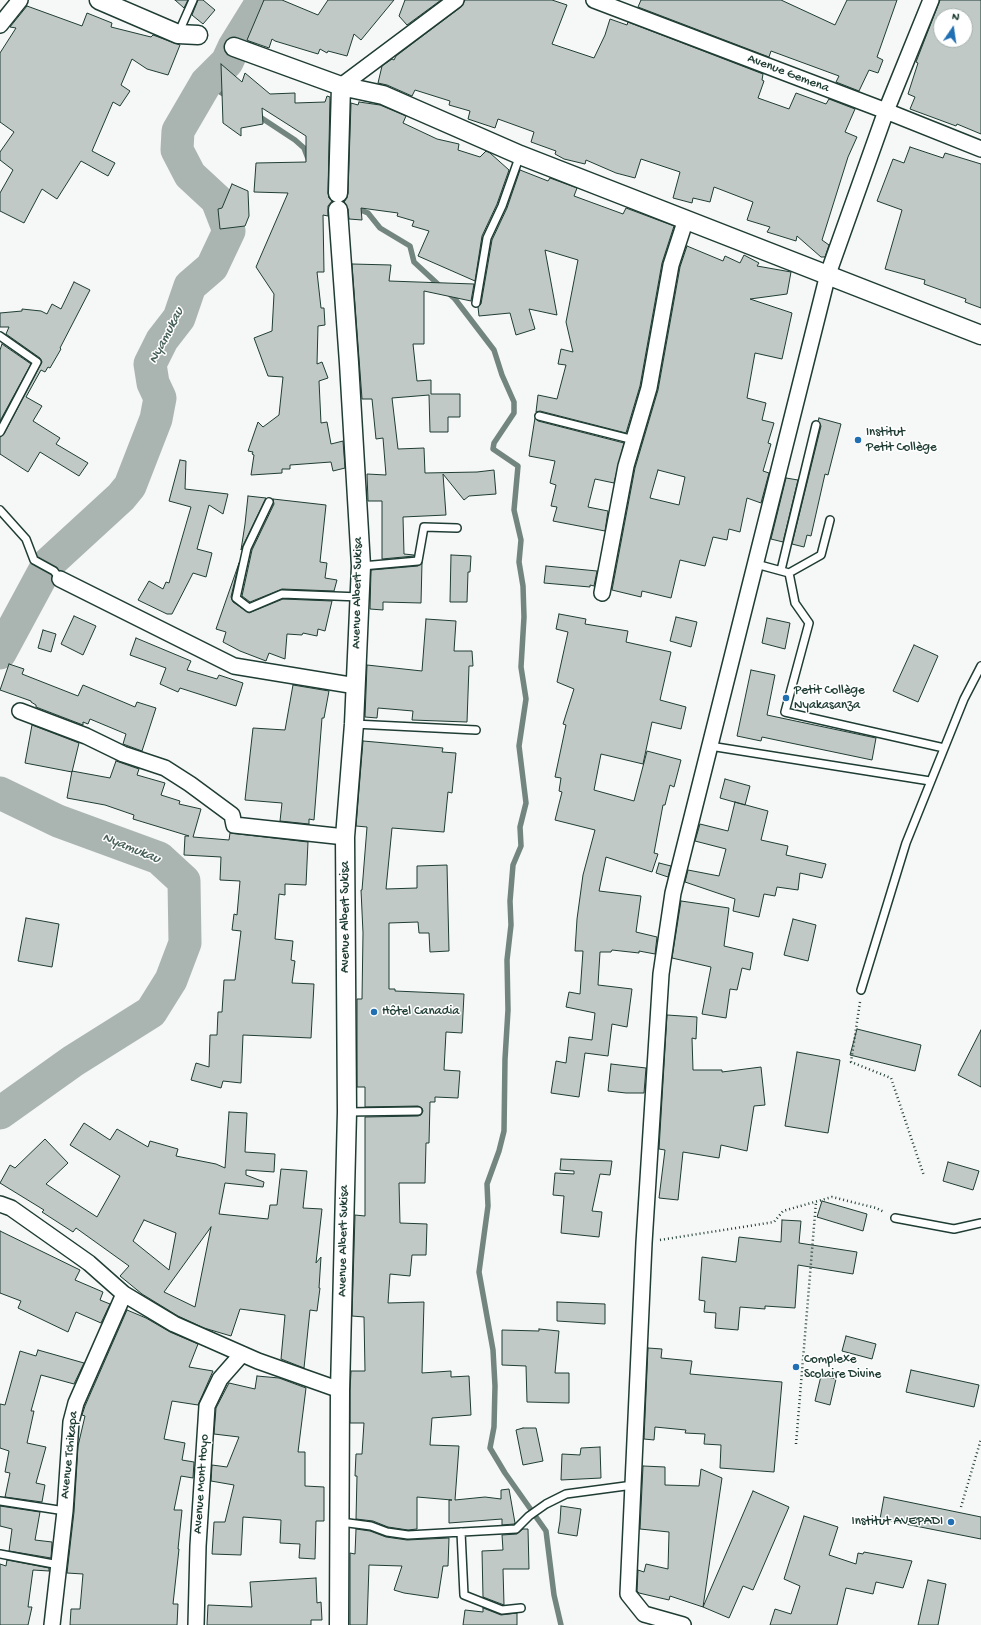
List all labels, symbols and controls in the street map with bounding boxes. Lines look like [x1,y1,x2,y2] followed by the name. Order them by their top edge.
[933,8,973,48] north arrow
[951,11,960,24] text: N
[745,51,831,97] street label: Avenue Gemena
[146,305,188,367] water label: Nyamukau
[866,425,937,456] place label: Institut Petit Collège
[853,435,863,445] marker: Institut Petit Collège
[349,537,367,649] street label: Avenue Albert Sukisa
[794,683,865,714] place label: Petit Collège Nyakasanza
[781,693,791,703] marker: Petit Collège Nyakasanza
[100,830,162,868] water label: Nyamukau
[338,861,354,973] street label: Avenue Albert Sukisa
[382,1004,459,1020] place label: Hôtel Canadia
[369,1007,379,1017] marker: Hôtel Canadia
[335,1185,353,1297] street label: Avenue Albert Sukisa
[804,1352,881,1383] place label: Complexe Scolaire Divine
[791,1362,801,1372] marker: Complexe Scolaire Divine
[58,1410,82,1500] street label: Avenue Tchikapa
[191,1434,213,1534] street label: Avenue Mont Hoyo
[852,1514,943,1530] place label: Institut AVEPADI
[946,1517,956,1527] marker: Institut AVEPADI

